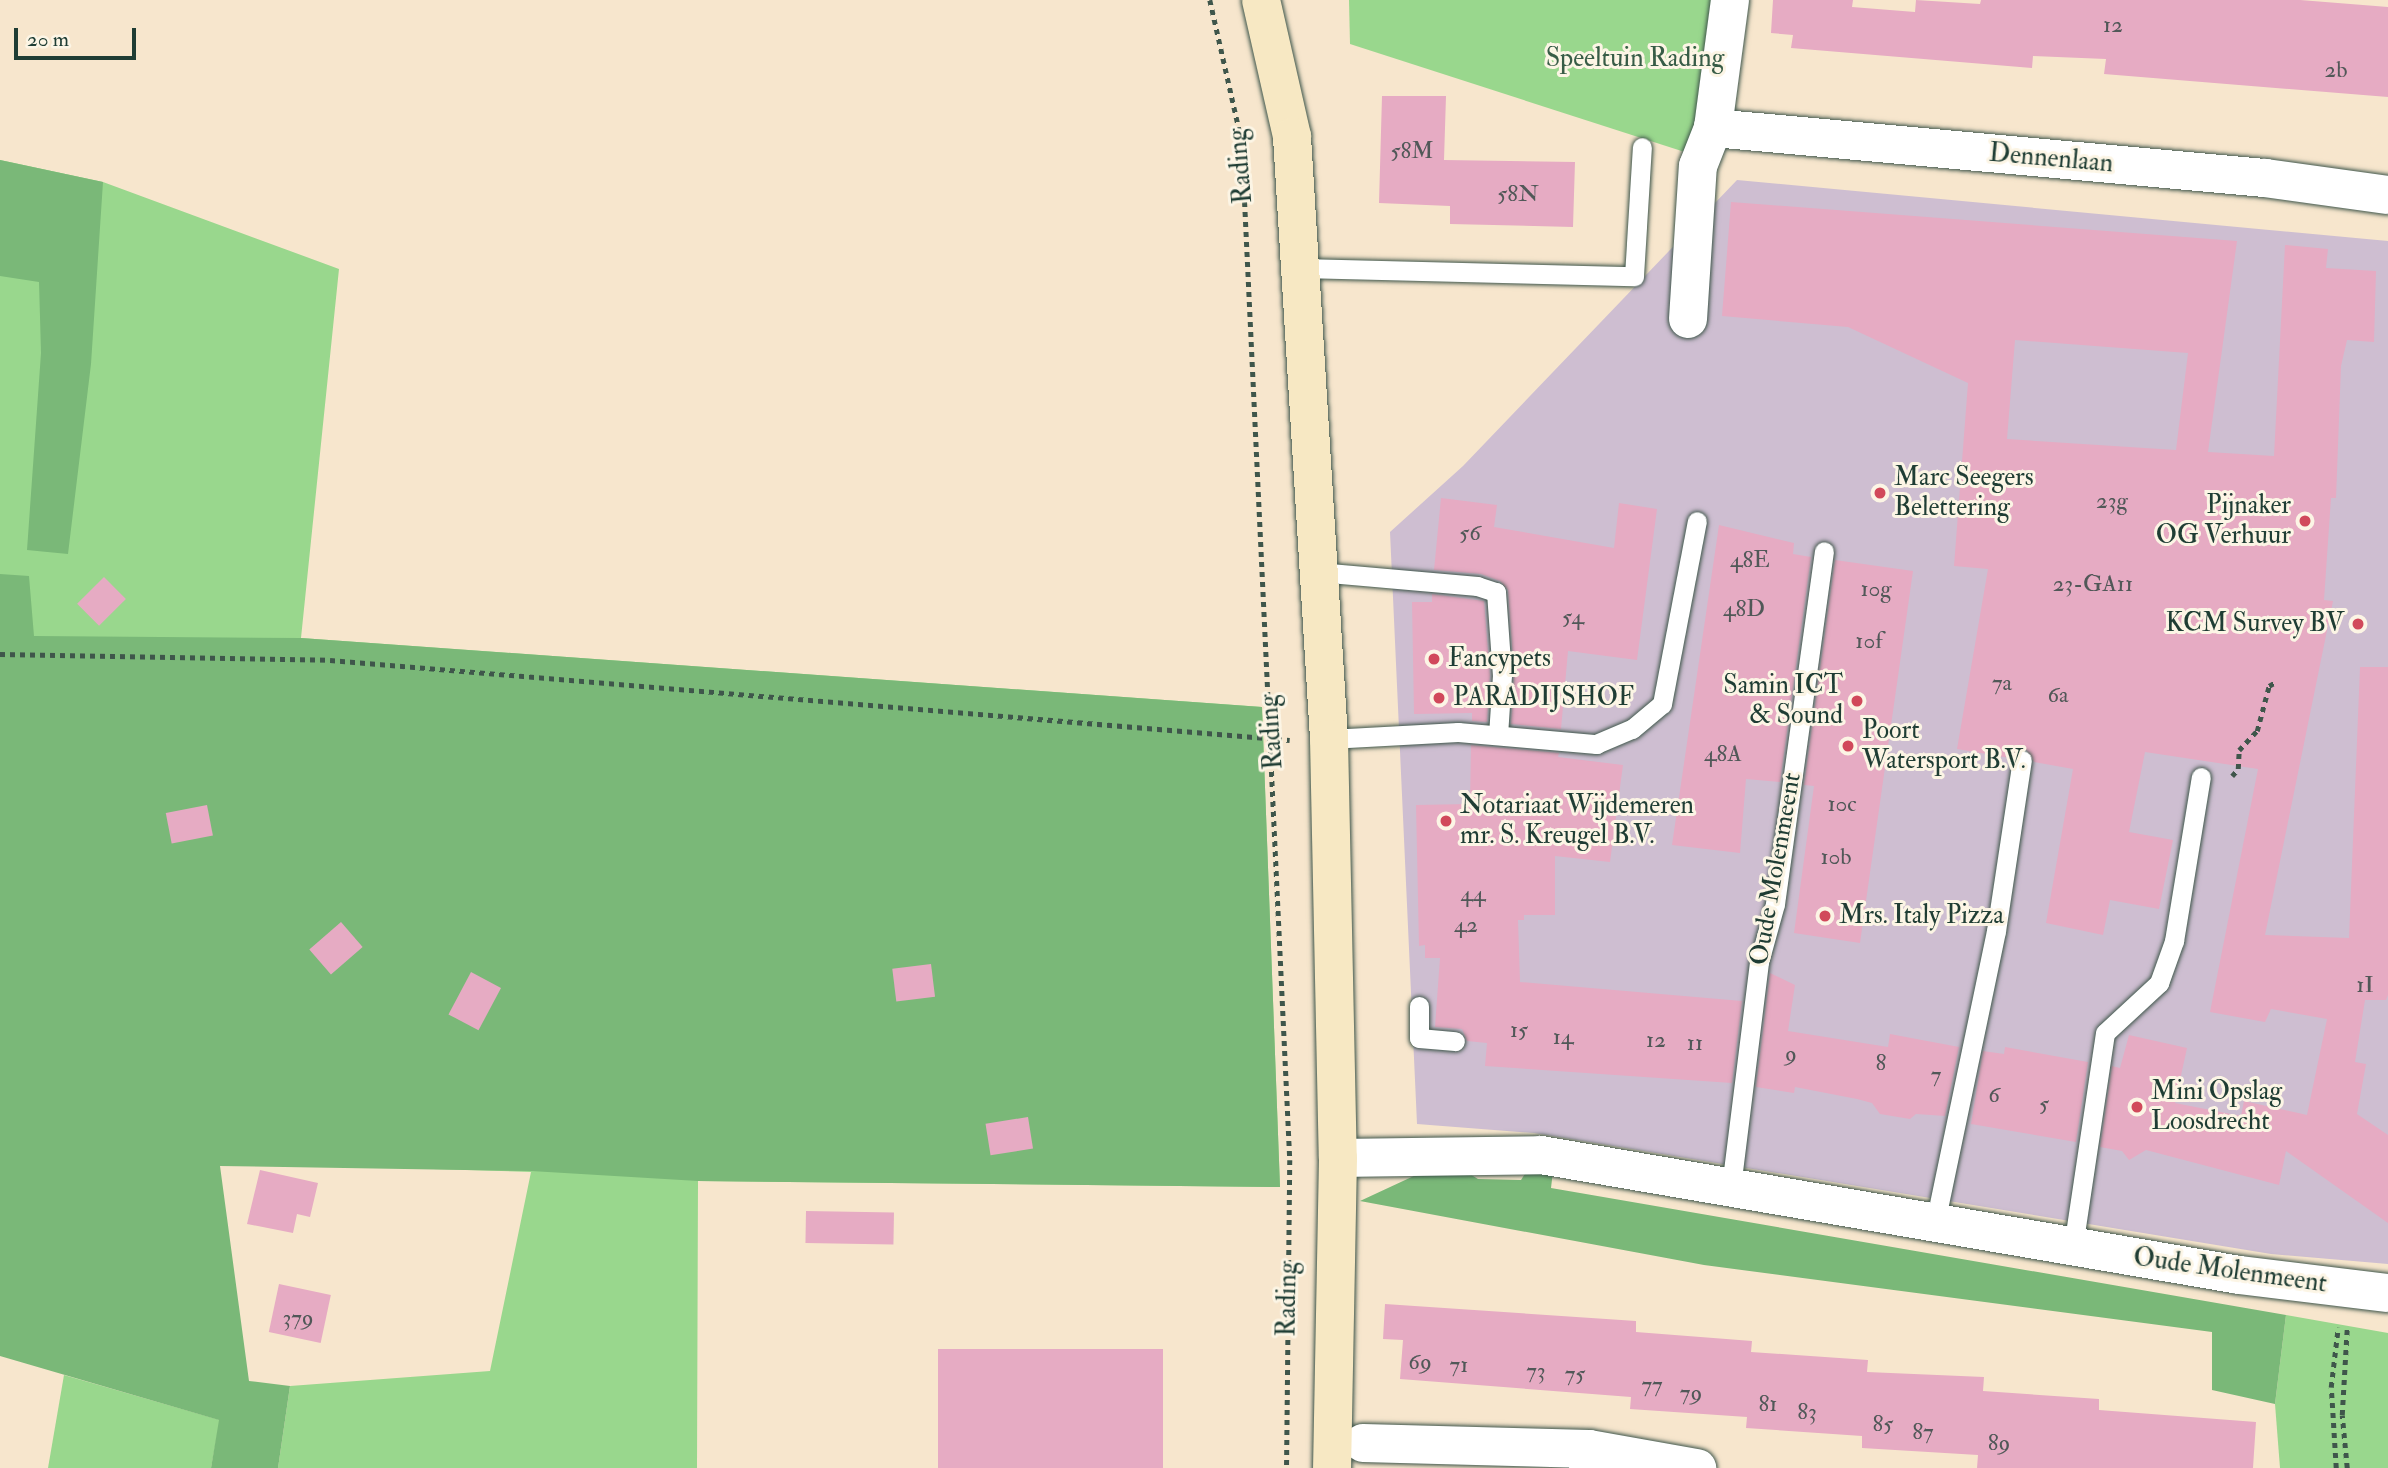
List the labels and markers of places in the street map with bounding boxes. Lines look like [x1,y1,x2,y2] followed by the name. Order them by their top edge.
[1894,462,2034,524] place label: Marc Seegers Belettering
[1872,485,1888,501] marker: Marc Seegers Belettering
[2156,490,2291,552] place label: Pijnaker OG Verhuur
[2297,513,2313,529] marker: Pijnaker OG Verhuur
[2166,608,2344,640] place label: KCM Survey BV
[2350,616,2366,632] marker: KCM Survey BV
[1448,643,1551,675] place label: Fancypets
[1426,651,1442,667] marker: Fancypets
[1723,670,1843,732] place label: Samin ICT & Sound
[1453,682,1634,714] place label: PARADIJSHOF
[1431,690,1447,706] marker: PARADIJSHOF
[1849,693,1865,709] marker: Samin ICT & Sound
[1862,715,2026,776] place label: Poort Watersport B.V.
[1840,738,1856,754] marker: Poort Watersport B.V.
[1460,790,1694,852] place label: Notariaat Wijdemeren mr. S. Kreugel B.V.
[1438,813,1454,829] marker: Notariaat Wijdemeren mr. S. Kreugel B.V.
[1839,900,2004,932] place label: Mrs. Italy Pizza
[1817,908,1833,924] marker: Mrs. Italy Pizza
[2151,1076,2282,1138] place label: Mini Opslag Loosdrecht
[2129,1099,2145,1115] marker: Mini Opslag Loosdrecht

